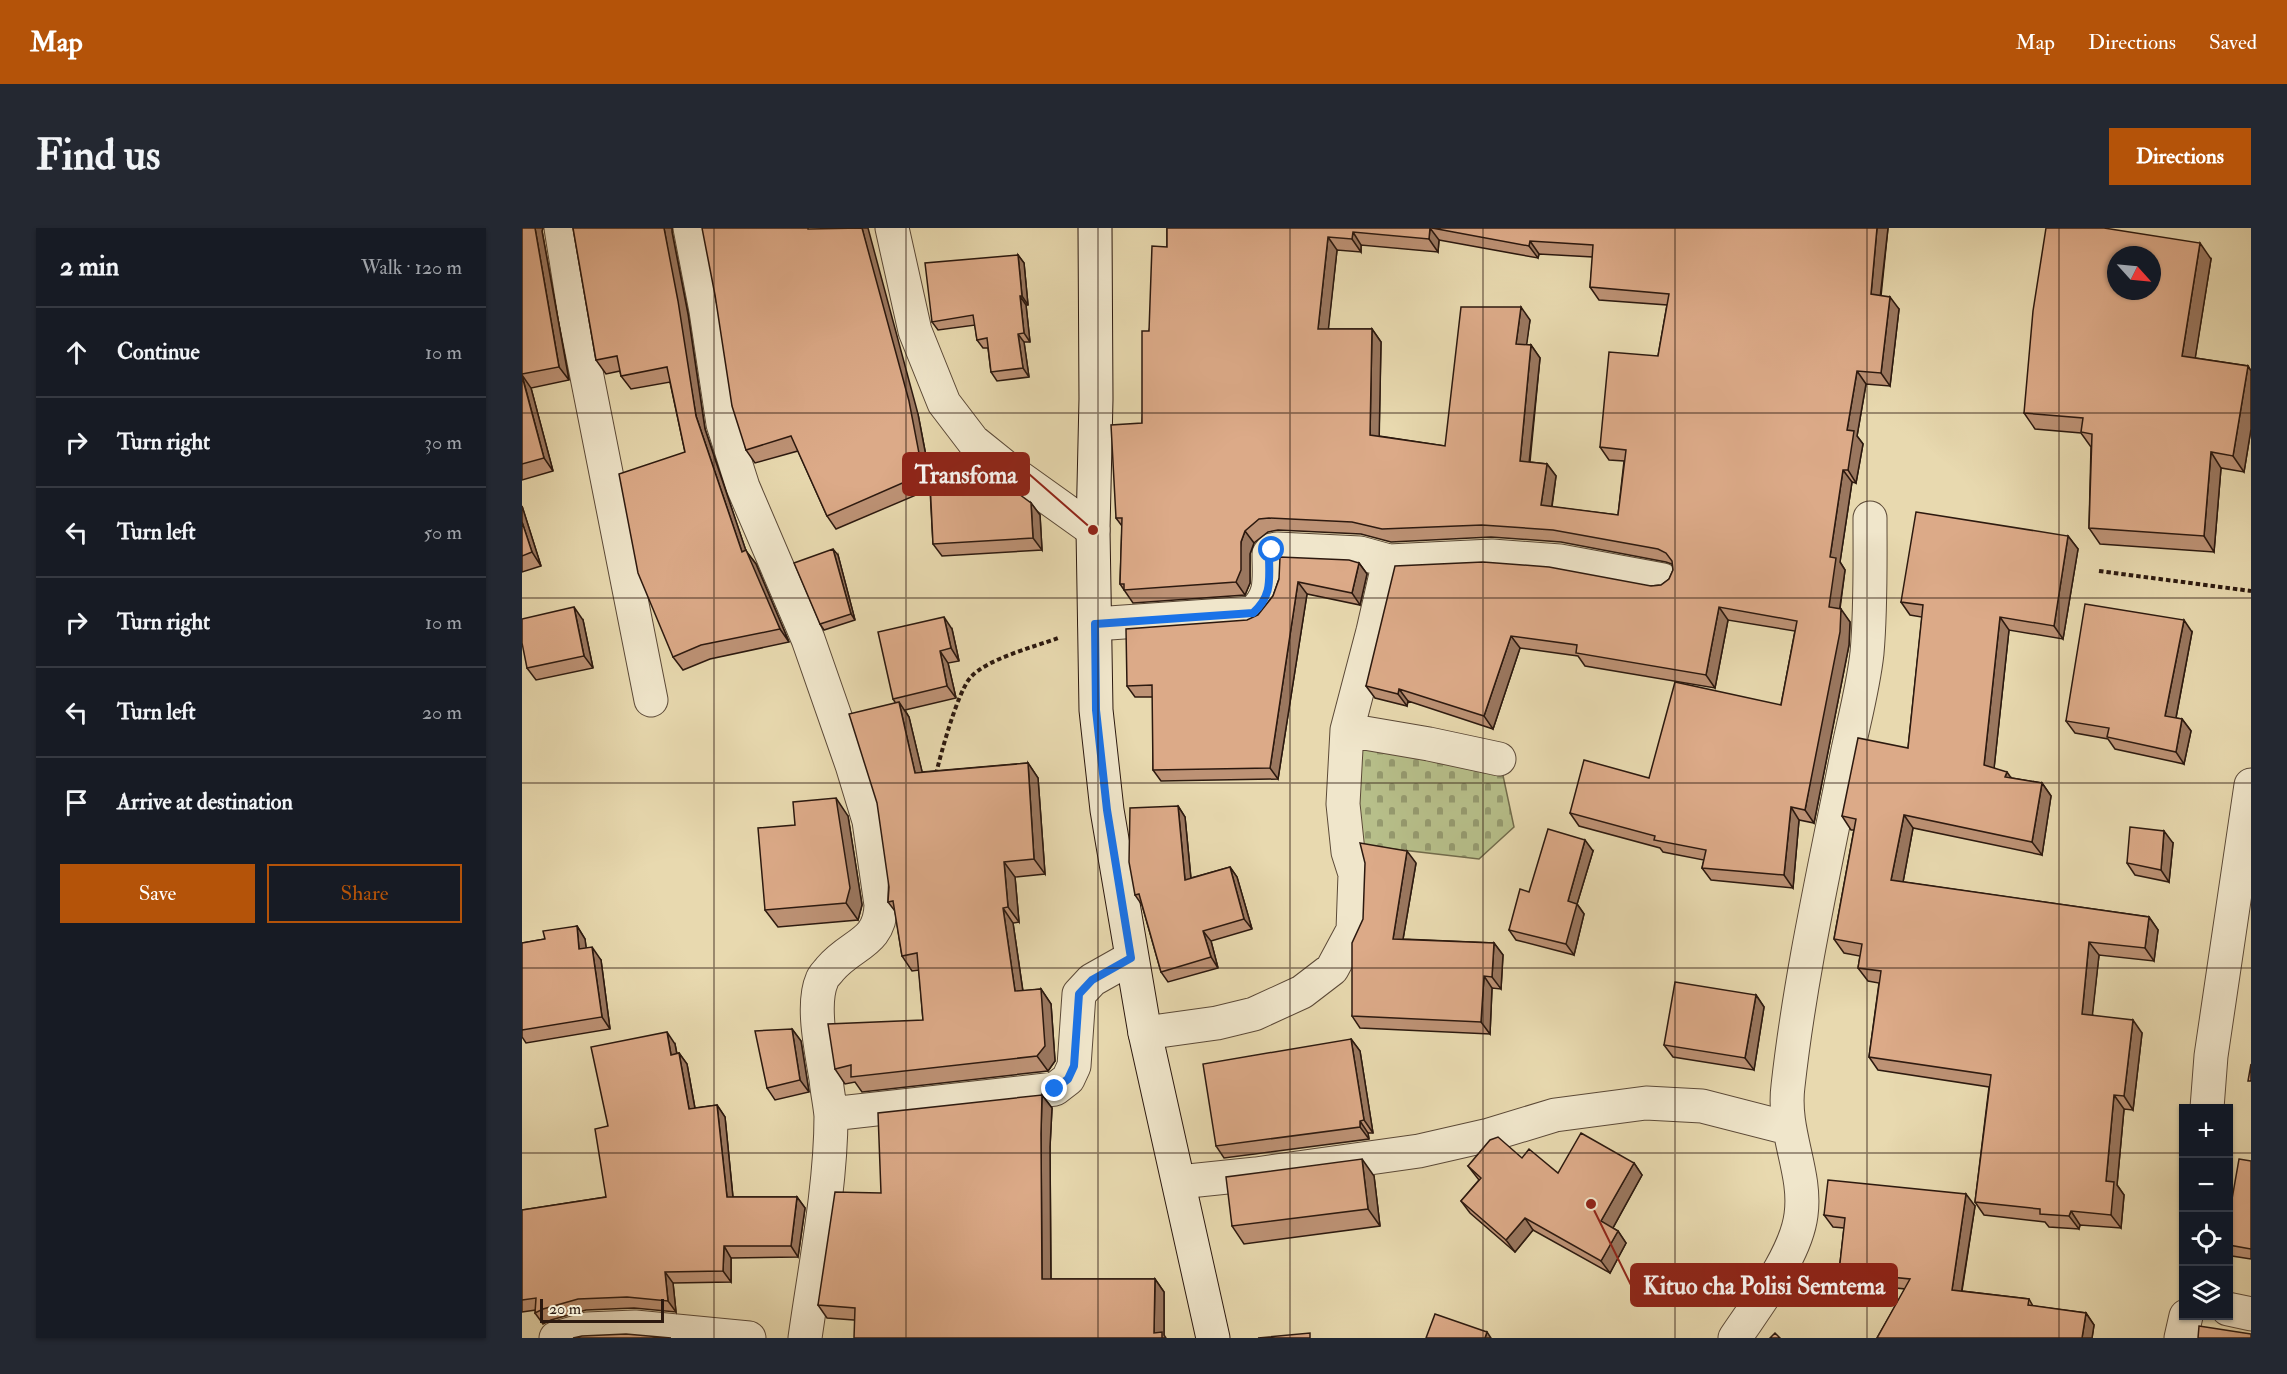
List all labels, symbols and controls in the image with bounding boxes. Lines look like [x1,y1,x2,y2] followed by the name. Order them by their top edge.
[30,25,83,60] text: Map
[2015,29,2055,56] text: Map
[2088,29,2176,56] text: Directions
[2209,29,2257,56] text: Saved
[2109,128,2251,185] button: Directions
[36,130,160,182] text: Find us
[2107,246,2161,300] north arrow
[60,251,119,283] text: 2 min
[361,255,462,280] text: Walk · 120 m
[60,336,93,369] icon: ahead
[117,338,200,366] text: Continue
[425,340,462,365] text: 10 m
[60,426,93,459] icon: right
[117,428,210,456] text: Turn right
[424,430,462,455] text: 30 m
[903,453,1029,495] callout: Transfoma
[914,460,1018,491] text: Transfoma
[60,516,93,549] icon: left
[117,518,196,546] text: Turn left
[423,520,462,545] text: 50 m
[1258,536,1284,562] route start
[60,606,93,639] icon: right
[117,608,210,636] text: Turn right
[425,610,462,635] text: 10 m
[60,696,93,729] icon: left
[117,698,196,726] text: Turn left
[422,700,462,725] text: 20 m
[60,786,93,819] icon: arrive
[117,788,293,816] text: Arrive at destination
[60,864,255,923] button: Save
[267,864,462,923] button: Share
[1041,1075,1067,1101] route end
[2179,1104,2233,1320] map controls
[2179,1104,2233,1158] button: +
[2179,1158,2233,1212] button: −
[2179,1212,2233,1266] button: locate
[1631,1264,1897,1306] callout: Kituo cha Polisi Semtema
[2179,1266,2233,1320] button: layers
[1643,1271,1886,1302] text: Kituo cha Polisi Semtema
[540,1296,664,1324] scale bar
[549,1299,581,1319] text: 20 m

